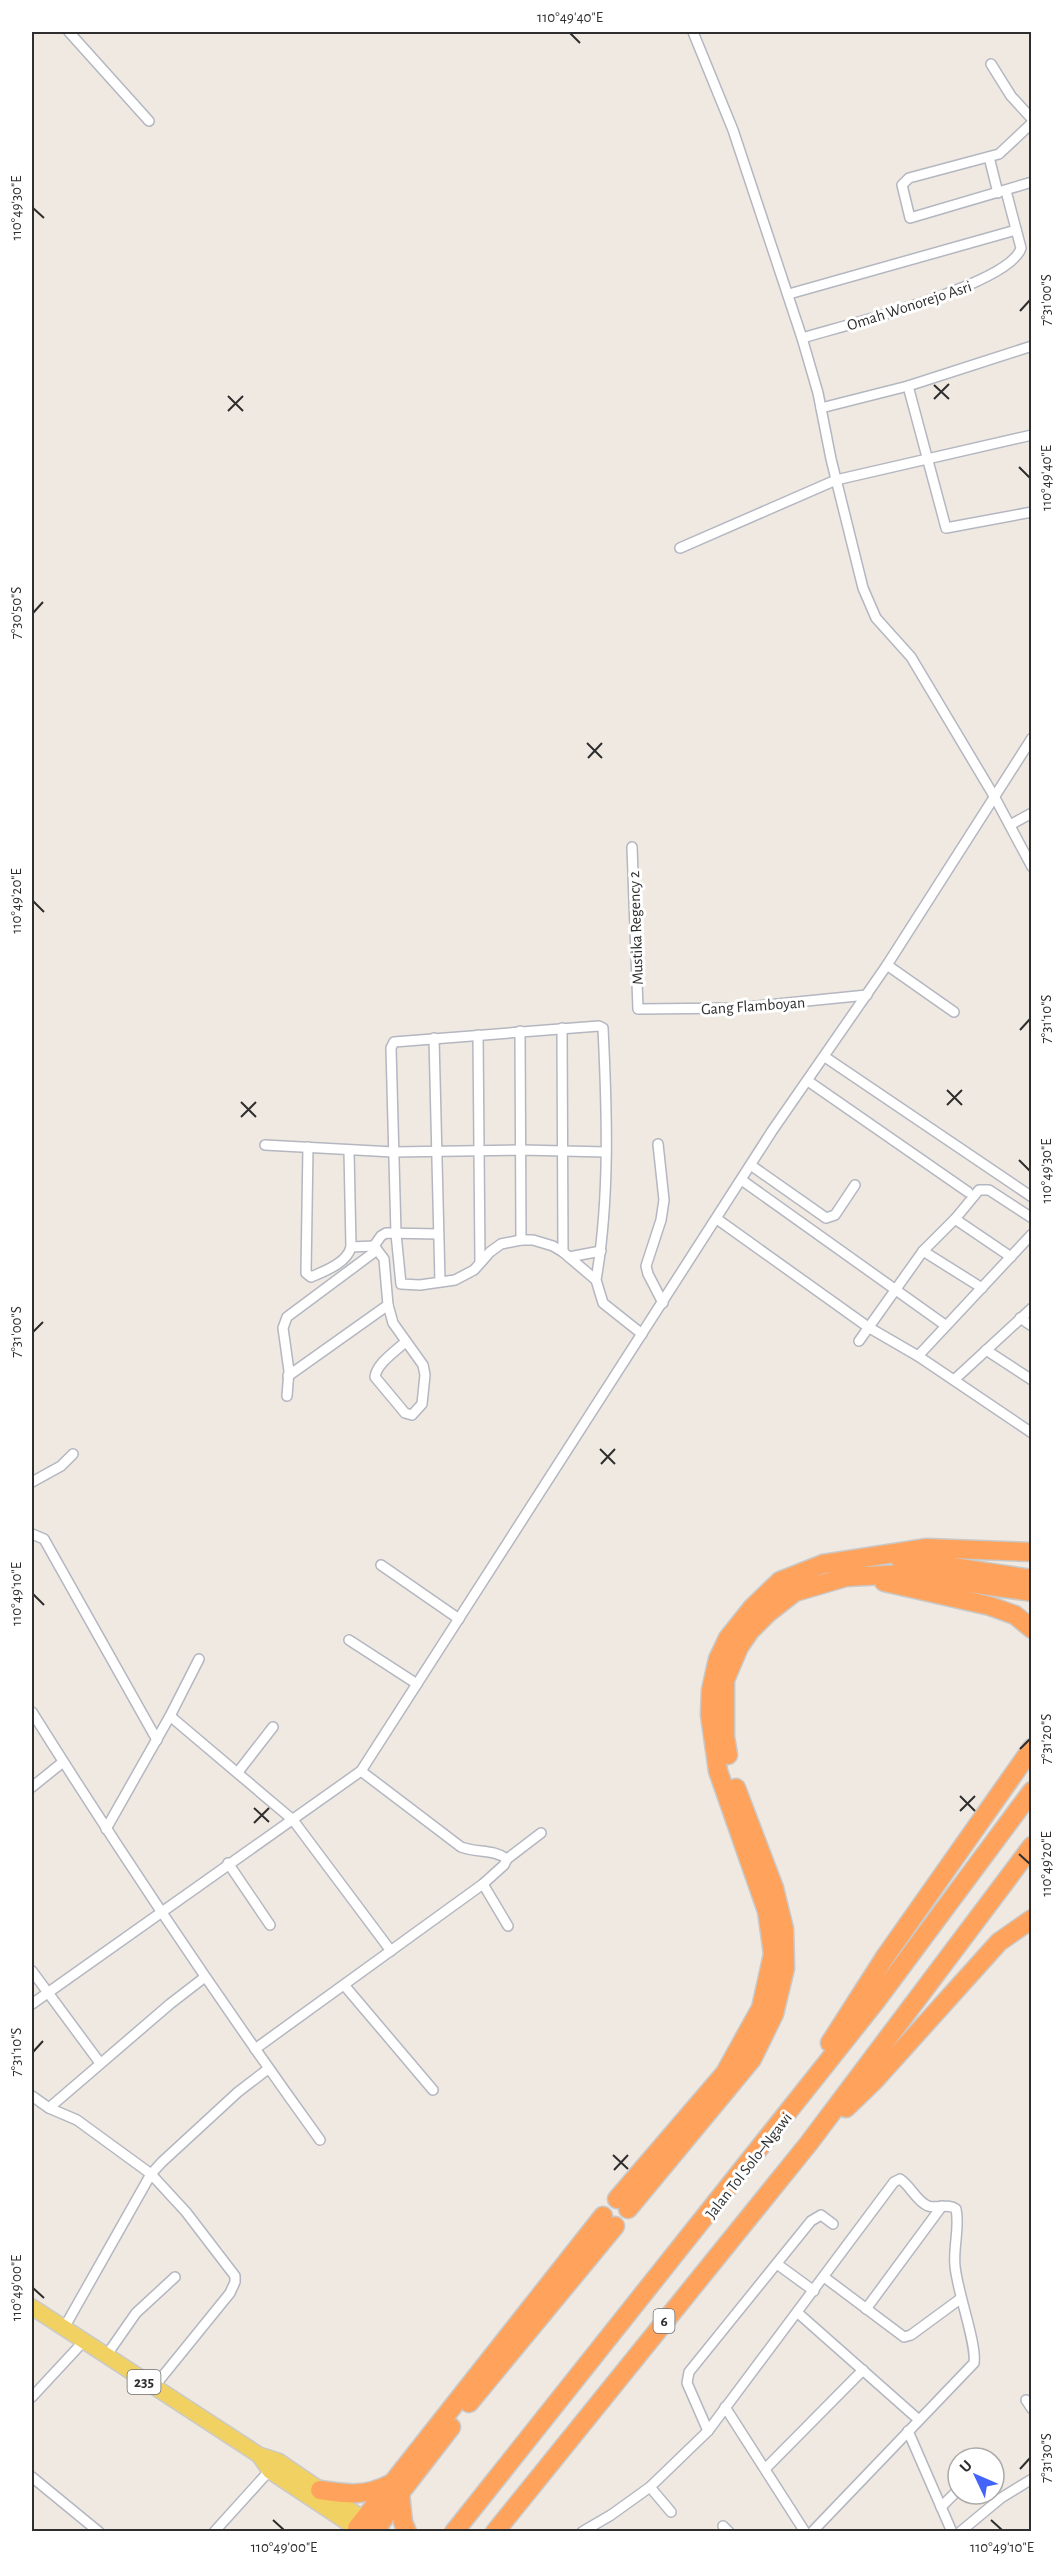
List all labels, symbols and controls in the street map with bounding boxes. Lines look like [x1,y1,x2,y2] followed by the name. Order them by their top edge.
[537,10,603,25] text: 110°49'40"E
[9,176,24,240] text: 110°49'30"E
[1039,274,1054,326] text: 7°31'00"S
[845,278,974,335] street label: Omah Wonorejo Asri
[1039,445,1054,511] text: 110°49'40"E
[9,587,24,639] text: 7°30'50"S
[9,868,24,934] text: 110°49'20"E
[626,871,647,985] street label: Mustika Regency 2
[701,994,806,1019] street label: Gang Flamboyan
[1039,995,1054,1043] text: 7°31'10"S
[1039,1139,1054,1203] text: 110°49'30"E
[9,1306,24,1358] text: 7°31'00"S
[9,1562,24,1626] text: 110°49'10"E
[1039,1714,1054,1764] text: 7°31'20"S
[1039,1831,1054,1897] text: 110°49'20"E
[9,2028,24,2076] text: 7°31'10"S
[703,2110,795,2222] street label: Jalan Tol Solo–Ngawi
[9,2255,24,2321] text: 110°49'00"E
[654,2309,674,2333] road number: 6
[128,2370,160,2394] road number: 235
[1039,2433,1054,2483] text: 7°31'30"S
[946,2446,1006,2506] north arrow
[957,2457,975,2476] text: U
[251,2540,317,2555] text: 110°49'00"E
[970,2540,1034,2555] text: 110°49'10"E

